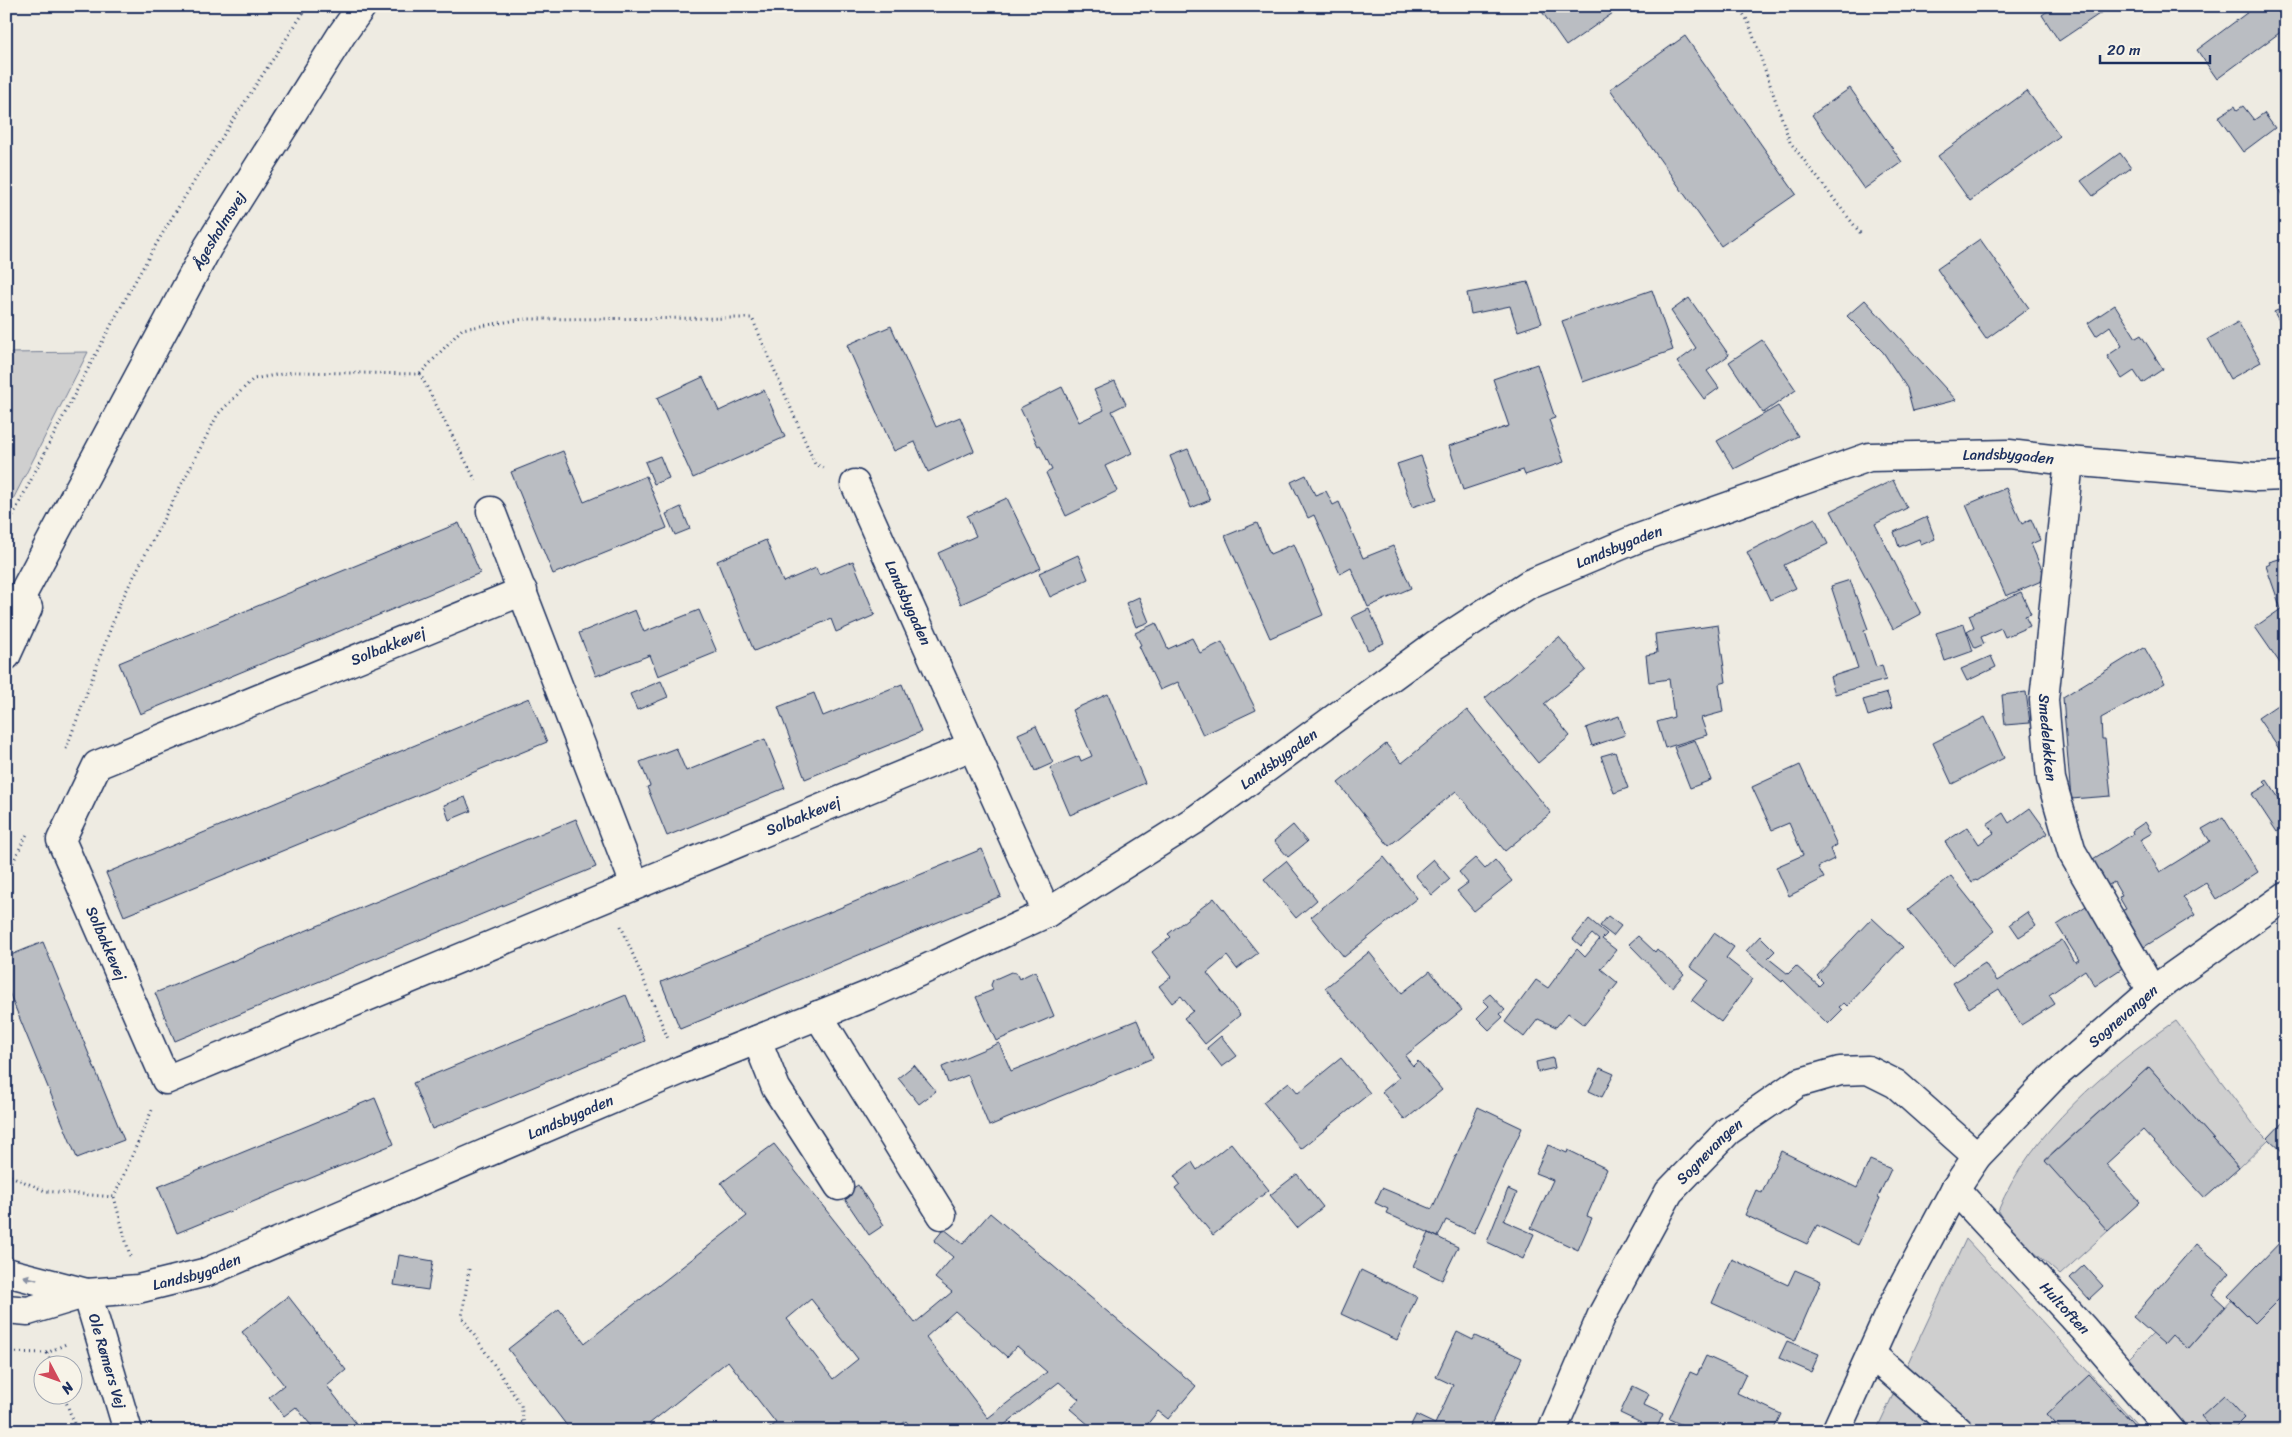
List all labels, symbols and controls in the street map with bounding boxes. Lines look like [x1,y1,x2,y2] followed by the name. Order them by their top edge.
[2100,32,2210,64] scale bar
[2107,37,2141,63] text: 20 m
[184,186,253,276] street label: Ågesholmsvej
[1962,441,2055,472] street label: Landsbygaden
[1572,518,1666,576] street label: Landsbygaden
[878,556,939,650] street label: Landsbygaden
[346,619,430,673] street label: Solbakkevej
[2031,693,2064,782] street label: Smedeløkken
[1234,722,1323,797] street label: Landsbygaden
[762,789,845,843] street label: Solbakkevej
[78,902,134,985] street label: Solbakkevej
[2082,977,2164,1054] street label: Sognevangen
[523,1087,618,1147] street label: Landsbygaden
[1670,1111,1749,1191] street label: Sognevangen
[150,1246,245,1298] street label: Landsbygaden
[22,1274,37,1282] one-way arrow
[2033,1275,2097,1341] street label: Hultoften
[81,1310,134,1412] street label: Ole Rømers Vej
[32,1354,82,1404] north arrow
[55,1376,81,1400] text: N

